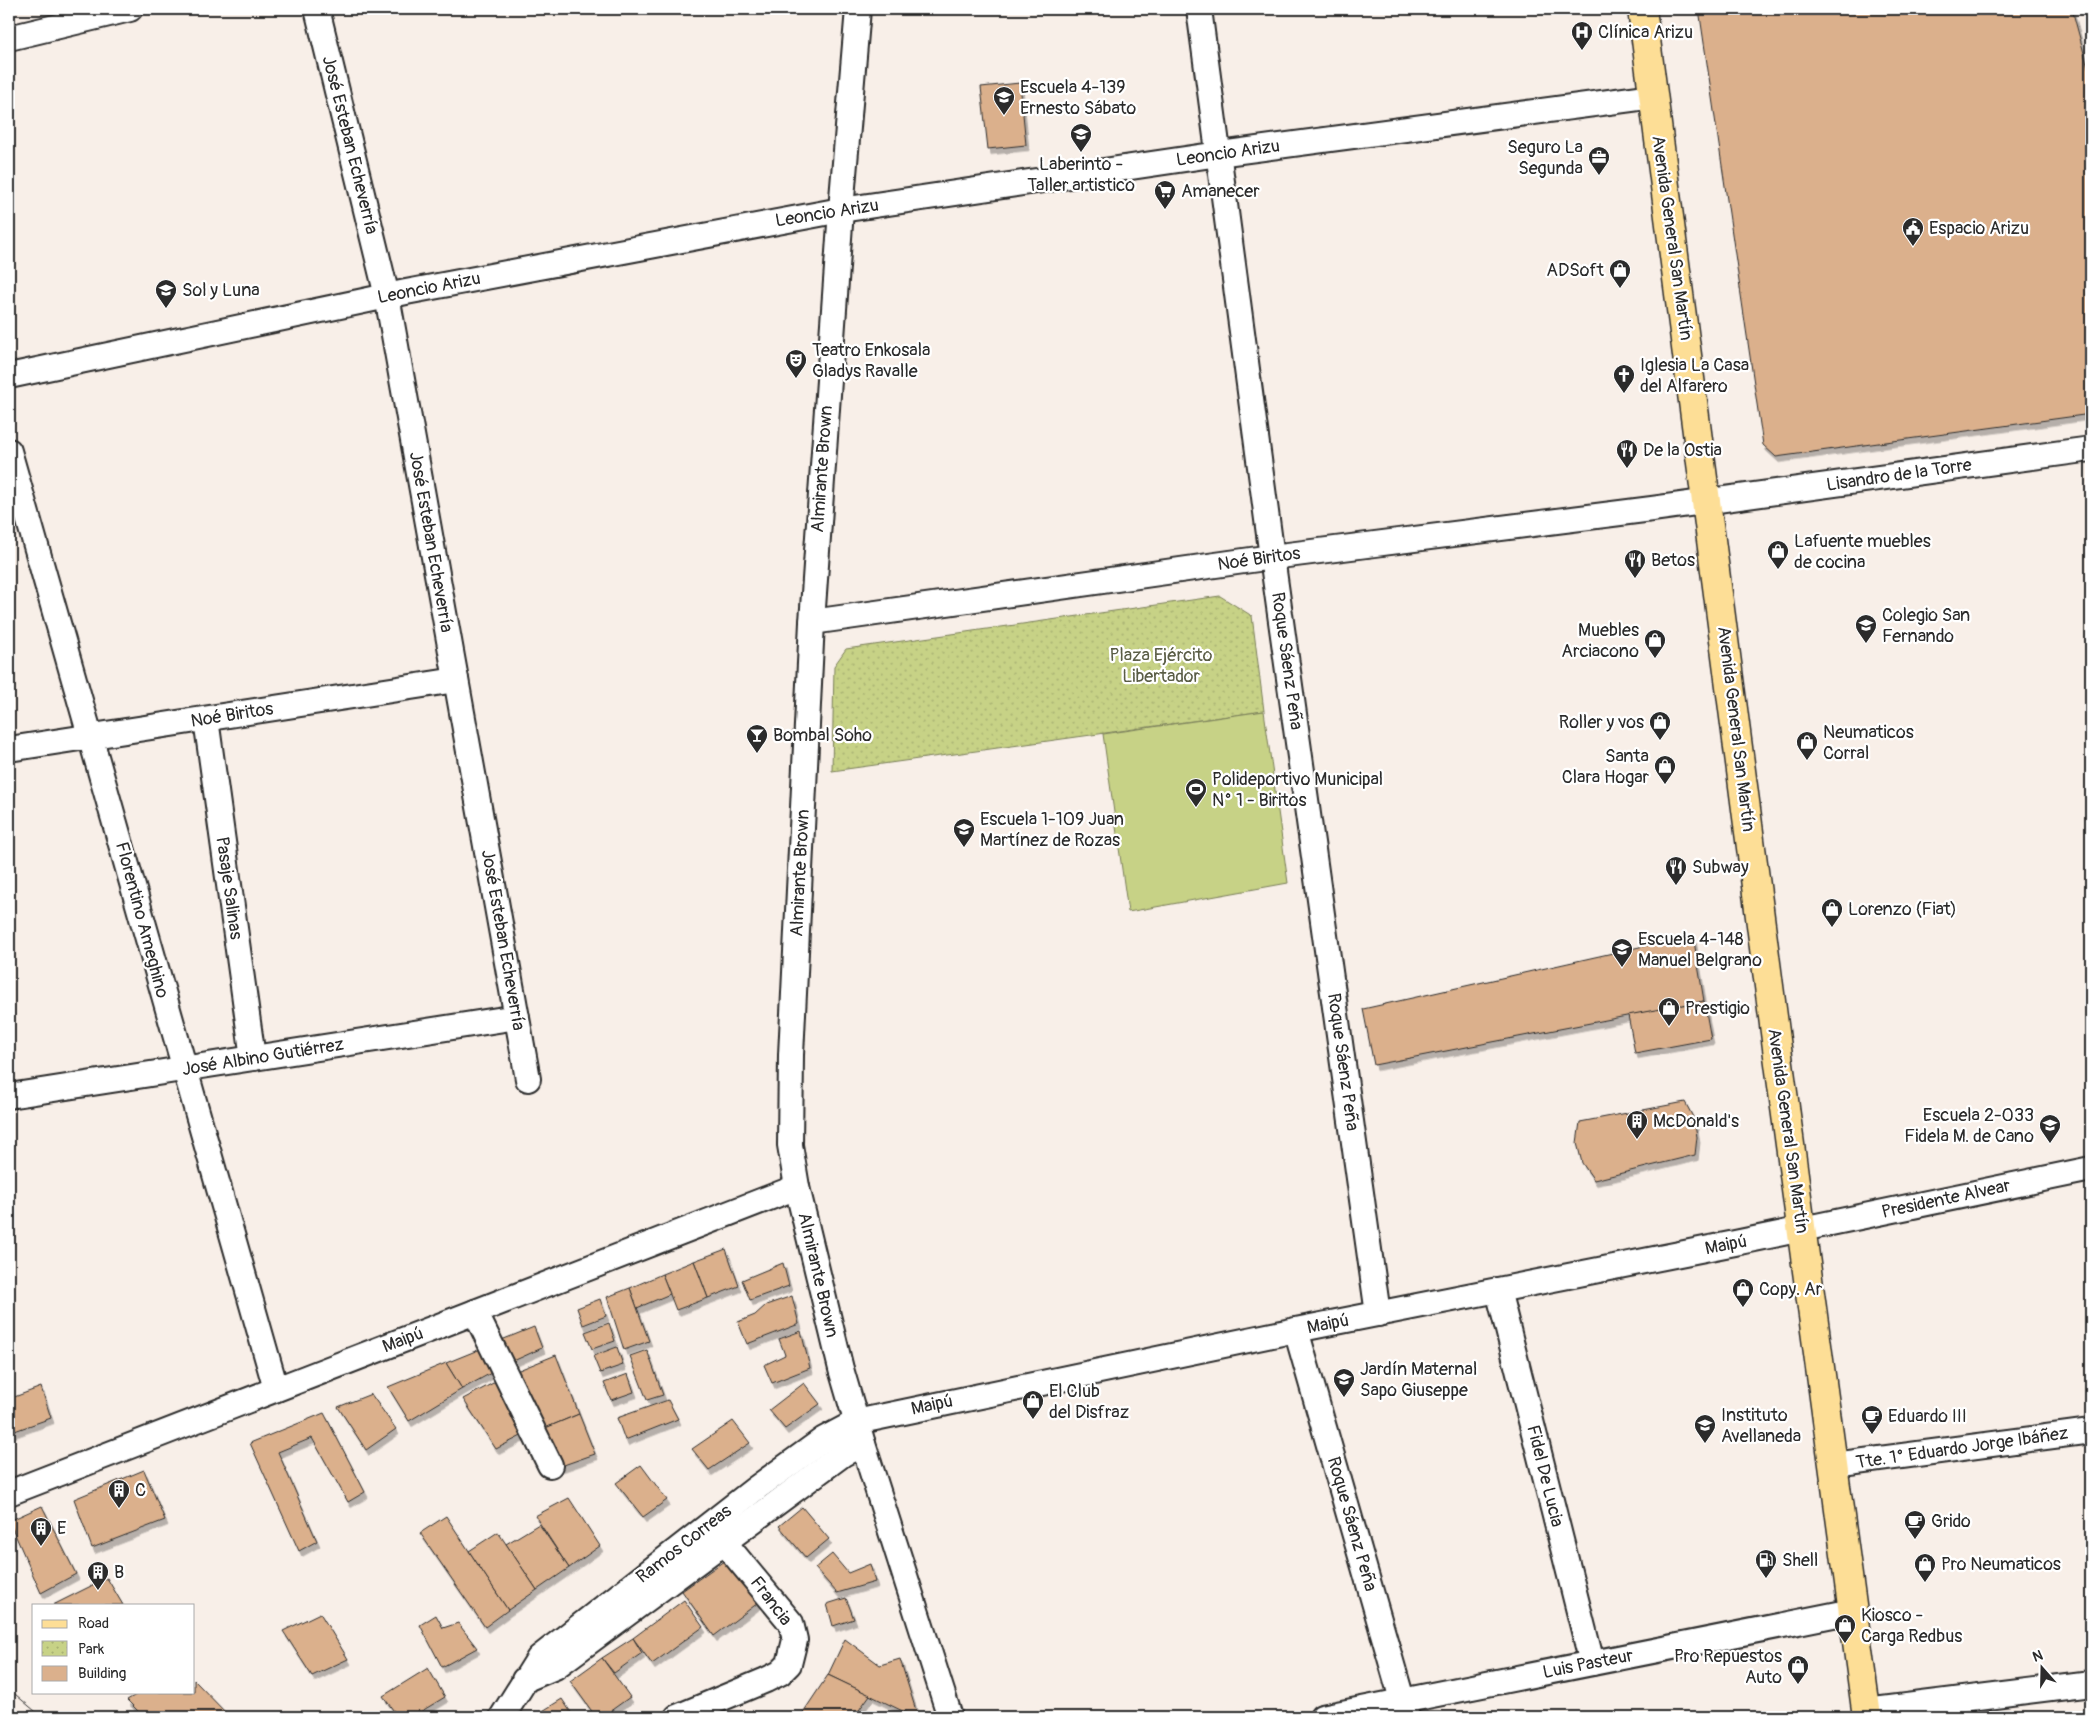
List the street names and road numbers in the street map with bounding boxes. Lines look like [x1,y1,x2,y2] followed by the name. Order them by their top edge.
[317,53,383,237] street label: José Esteban Echeverría
[1175,134,1281,172] street label: Leoncio Arizu
[1646,134,1698,342] street label: Avenida General San Martín
[774,193,880,233] street label: Leoncio Arizu
[376,267,482,309] street label: Leoncio Arizu
[806,405,838,533] street label: Almirante Brown
[404,450,458,634] street label: José Esteban Echeverría
[1825,453,1973,497] street label: Lisandro de la Torre
[1216,542,1302,576] street label: Noé Biritos
[1266,591,1308,731] street label: Roque Sáenz Peña
[1712,625,1760,833] street label: Avenida General San Martín
[189,697,275,733] street label: Noé Biritos
[785,809,815,937] street label: Almirante Brown
[210,835,248,941] street label: Pasaje Salinas
[110,839,174,1001] street label: Florentino Ameghino
[476,848,530,1032] street label: José Esteban Echeverría
[1322,992,1364,1132] street label: Roque Sáenz Peña
[1762,1027,1814,1235] street label: Avenida General San Martín
[180,1033,346,1081] street label: José Albino Gutiérrez
[1880,1174,2013,1224] street label: Presidente Alvear
[792,1210,844,1340] street label: Almirante Brown
[1703,1230,1749,1260] street label: Maipú
[1305,1309,1351,1339] street label: Maipú
[379,1322,427,1358] street label: Maipú
[909,1389,955,1421] street label: Maipú
[1854,1422,2070,1474] street label: Tte. 1° Eduardo Jorge Ibáñez
[1521,1423,1569,1529] street label: Fidel De Lucia
[1322,1454,1382,1594] street label: Roque Sáenz Peña
[632,1500,736,1588] street label: Ramos Correas
[745,1572,797,1630] street label: Francia
[1541,1644,1636,1684] street label: Luis Pasteur

